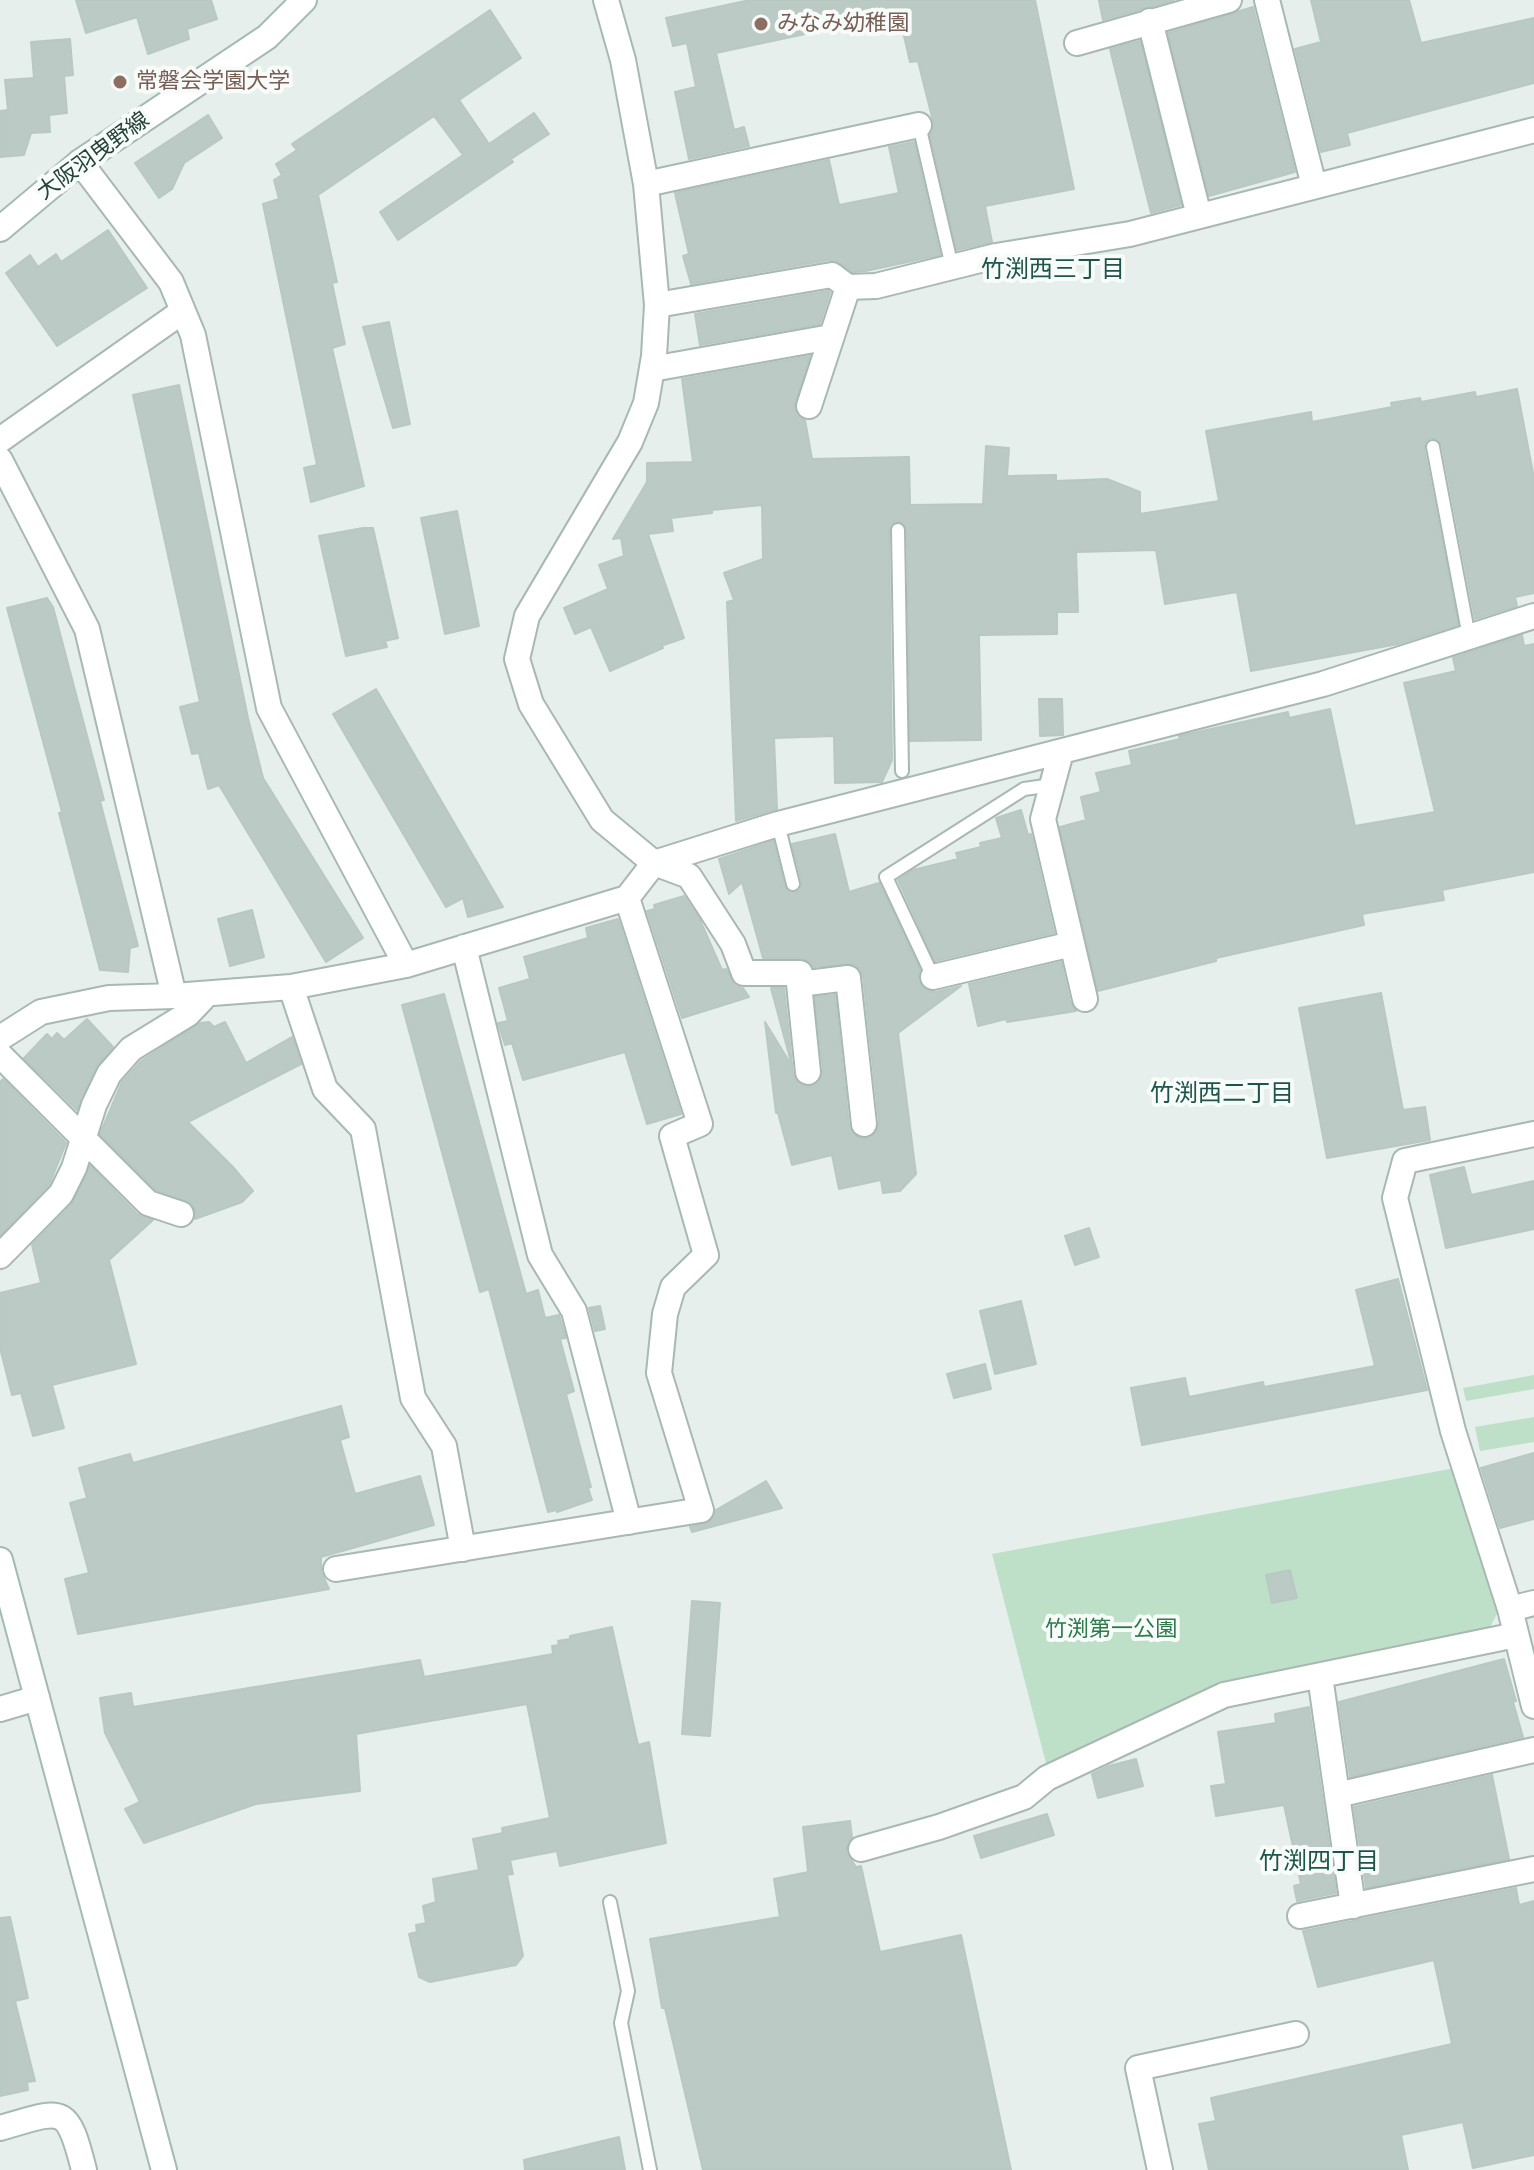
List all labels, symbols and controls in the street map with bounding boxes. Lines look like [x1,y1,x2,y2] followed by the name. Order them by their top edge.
[777,11,909,37] place label: みなみ幼稚園
[752,15,770,33] marker: みなみ幼稚園
[136,69,290,95] place label: 常磐会学園大学
[111,73,129,91] marker: 常磐会学園大学
[33,108,155,206] street label: 大阪羽曳野線
[981,257,1125,285] district label: 竹渕西三丁目
[1150,1081,1294,1109] district label: 竹渕西二丁目
[1045,1617,1177,1643] park label: 竹渕第一公園
[1259,1849,1379,1877] district label: 竹渕四丁目

